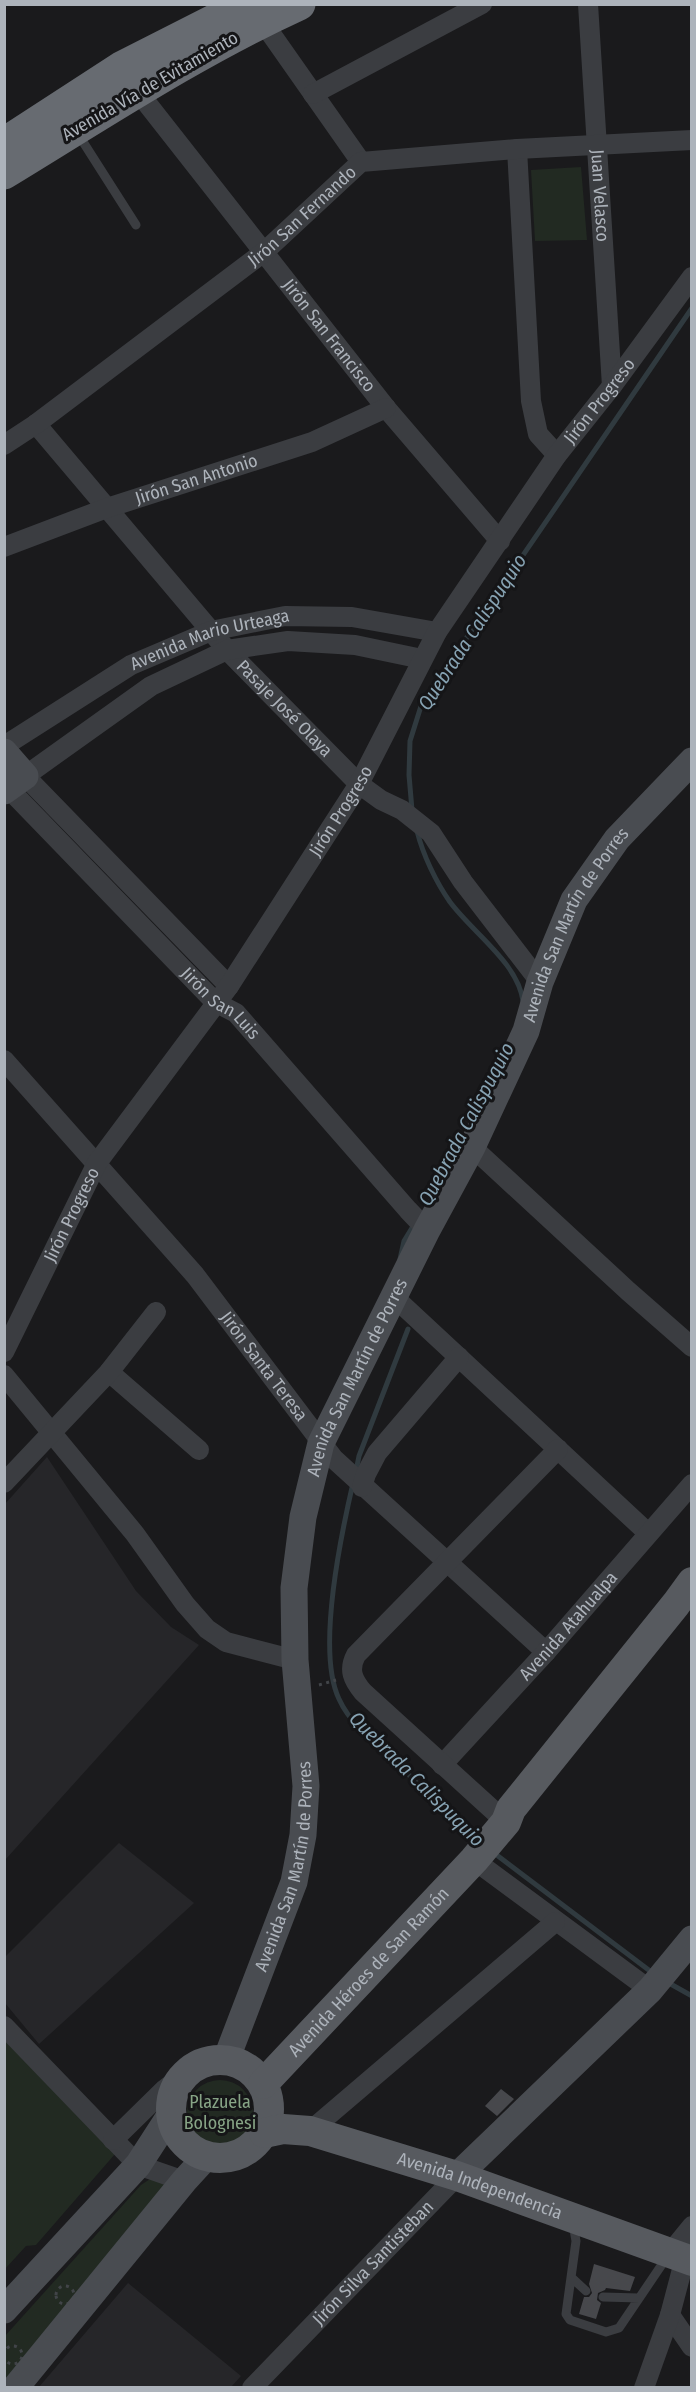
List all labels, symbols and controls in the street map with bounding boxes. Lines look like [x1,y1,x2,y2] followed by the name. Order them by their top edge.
[58,27,242,145] street label: Avenida Vía de Evitamiento
[586,149,614,242] street label: Juan Velasco
[243,161,361,271] street label: Jirón San Fernando
[278,274,380,397] street label: Jirón San Francisco
[559,354,640,448] street label: Jirón Progreso
[132,449,260,509] street label: Jirón San Antonio
[413,549,531,715] water label: Quebrada Calispuquio
[127,604,291,675] street label: Avenida Mario Urteaga
[232,655,337,762] street label: Pasaje José Olaya
[304,762,377,861] street label: Jirón Progreso
[518,823,633,1025] street label: Avenida San Martín de Porres
[176,962,265,1044] street label: Jirón San Luis
[413,1038,519,1210] water label: Quebrada Calispuquio
[39,1164,104,1266] street label: Jirón Progreso
[302,1274,412,1479] street label: Avenida San Martín de Porres
[215,1307,313,1426] street label: Jirón Santa Teresa
[515,1567,622,1685] street label: Avenida Atahualpa
[344,1706,490,1852] water label: Quebrada Calispuquio
[250,1760,317,1974] street label: Avenida San Martín de Porres
[284,1883,454,2061] street label: Avenida Héroes de San Ramón
[184,2091,256,2134] park label: Plazuela Bolognesi
[395,2147,566,2224] street label: Avenida Independencia
[308,2196,438,2330] street label: Jirón Silva Santisteban

